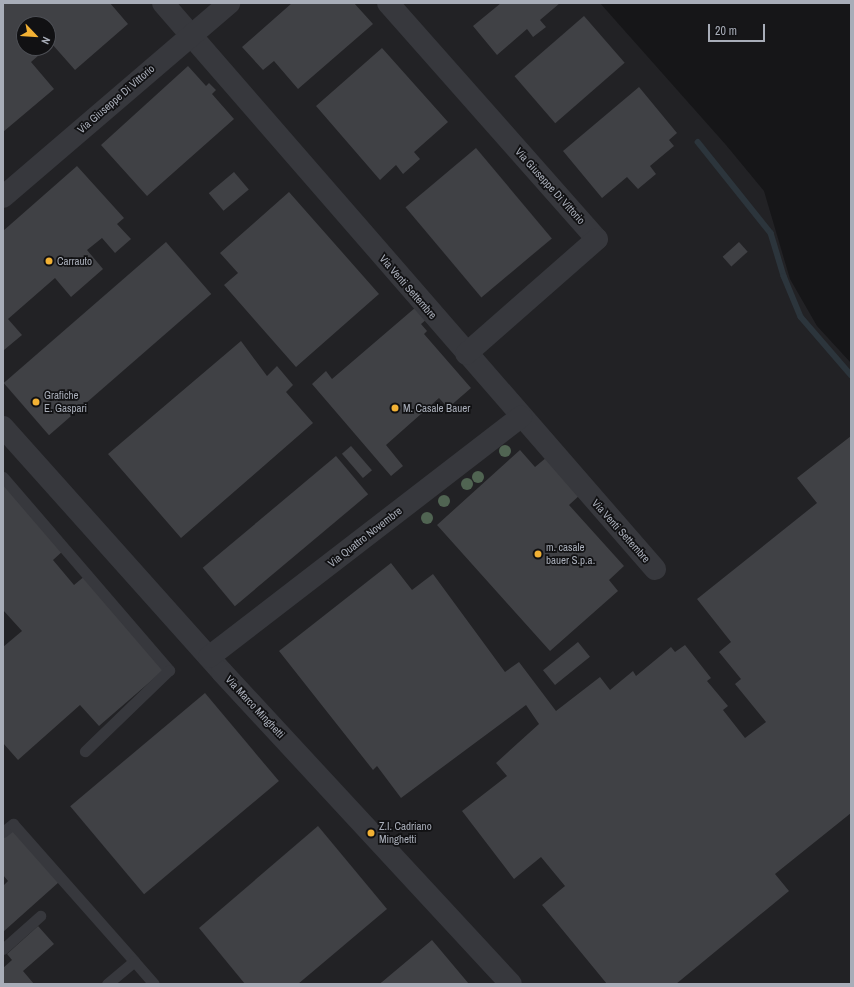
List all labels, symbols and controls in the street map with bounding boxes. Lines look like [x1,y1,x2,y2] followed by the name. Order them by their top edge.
[16,16,56,56] north arrow
[710,16,767,42] scale bar
[715,23,737,39] text: 20 m
[38,35,54,47] text: N
[75,62,157,136] street label: Via Giuseppe Di Vittorio
[512,145,588,227] street label: Via Giuseppe Di Vittorio
[377,252,439,322] street label: Via Venti Settembre
[57,254,92,268] place label: Carrauto
[44,256,54,266] marker: Carrauto
[44,389,87,415] place label: Grafiche E. Gaspari
[31,397,41,407] marker: Grafiche E. Gaspari
[403,401,470,415] place label: M. Casale Bauer
[390,403,400,413] marker: M. Casale Bauer
[589,497,653,565] street label: Via Venti Settembre
[325,504,405,570] street label: Via Quattro Novembre
[546,541,595,567] place label: m. casale bauer S.p.a.
[533,549,543,559] marker: m. casale bauer S.p.a.
[223,673,287,741] street label: Via Marco Minghetti
[379,820,432,846] place label: Z.I. Cadriano Minghetti
[366,828,376,838] marker: Z.I. Cadriano Minghetti

